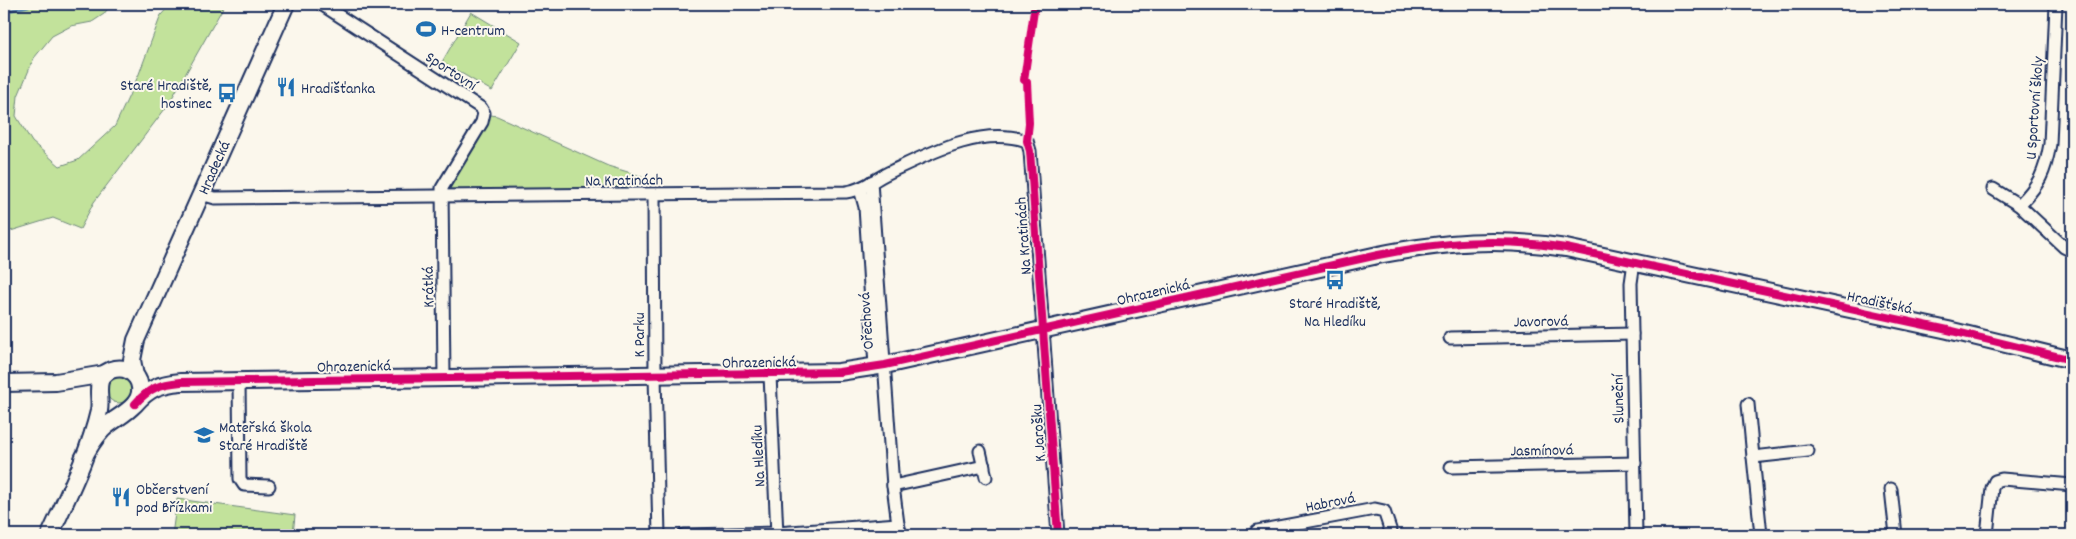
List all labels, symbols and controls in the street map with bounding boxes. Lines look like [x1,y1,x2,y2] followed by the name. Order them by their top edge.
[415,18,437,40] sports icon: H-centrum
[441,20,505,43] place label: H-centrum
[420,47,482,98] street label: Sportovní
[2020,55,2051,161] street label: U Sportovní školy
[120,75,212,116] place label: Staré Hradiště, hostinec
[275,76,297,98] restaurant icon: Hradišťanka
[301,78,375,101] place label: Hradišťanka
[216,82,238,104] bus stop icon: Staré Hradiště, hostinec
[193,137,237,199] street label: Hradecká
[585,169,663,194] street label: Na Kratinách
[1010,196,1039,275] street label: Na Kratinách
[418,266,441,308] street label: Krátká
[1324,269,1346,291] bus stop icon: Staré Hradiště, Na Hledíku
[1115,274,1192,313] street label: Ohrazenická
[1845,285,1914,322] street label: Hradišťská
[854,291,881,350] street label: Ořechová
[1289,293,1381,334] place label: Staré Hradiště, Na Hledíku
[1513,311,1569,334] street label: Javorová
[629,312,652,358] street label: K Parku
[722,351,796,376] street label: Ohrazenická
[317,355,391,380] street label: Ohrazenická
[1608,373,1631,424] street label: Sluneční
[1026,403,1053,462] street label: K Jarošku
[219,417,312,458] place label: Mateřská škola Staré Hradiště
[193,424,215,446] school or university icon: Mateřská škola Staré Hradiště
[746,424,773,487] street label: Na Hledíku
[1510,439,1574,464] street label: Jasmínová
[136,479,212,520] place label: Občerstvení pod Břízkami
[110,486,132,508] restaurant icon: Občerstvení pod Břízkami
[1304,487,1357,520] street label: Habrová

